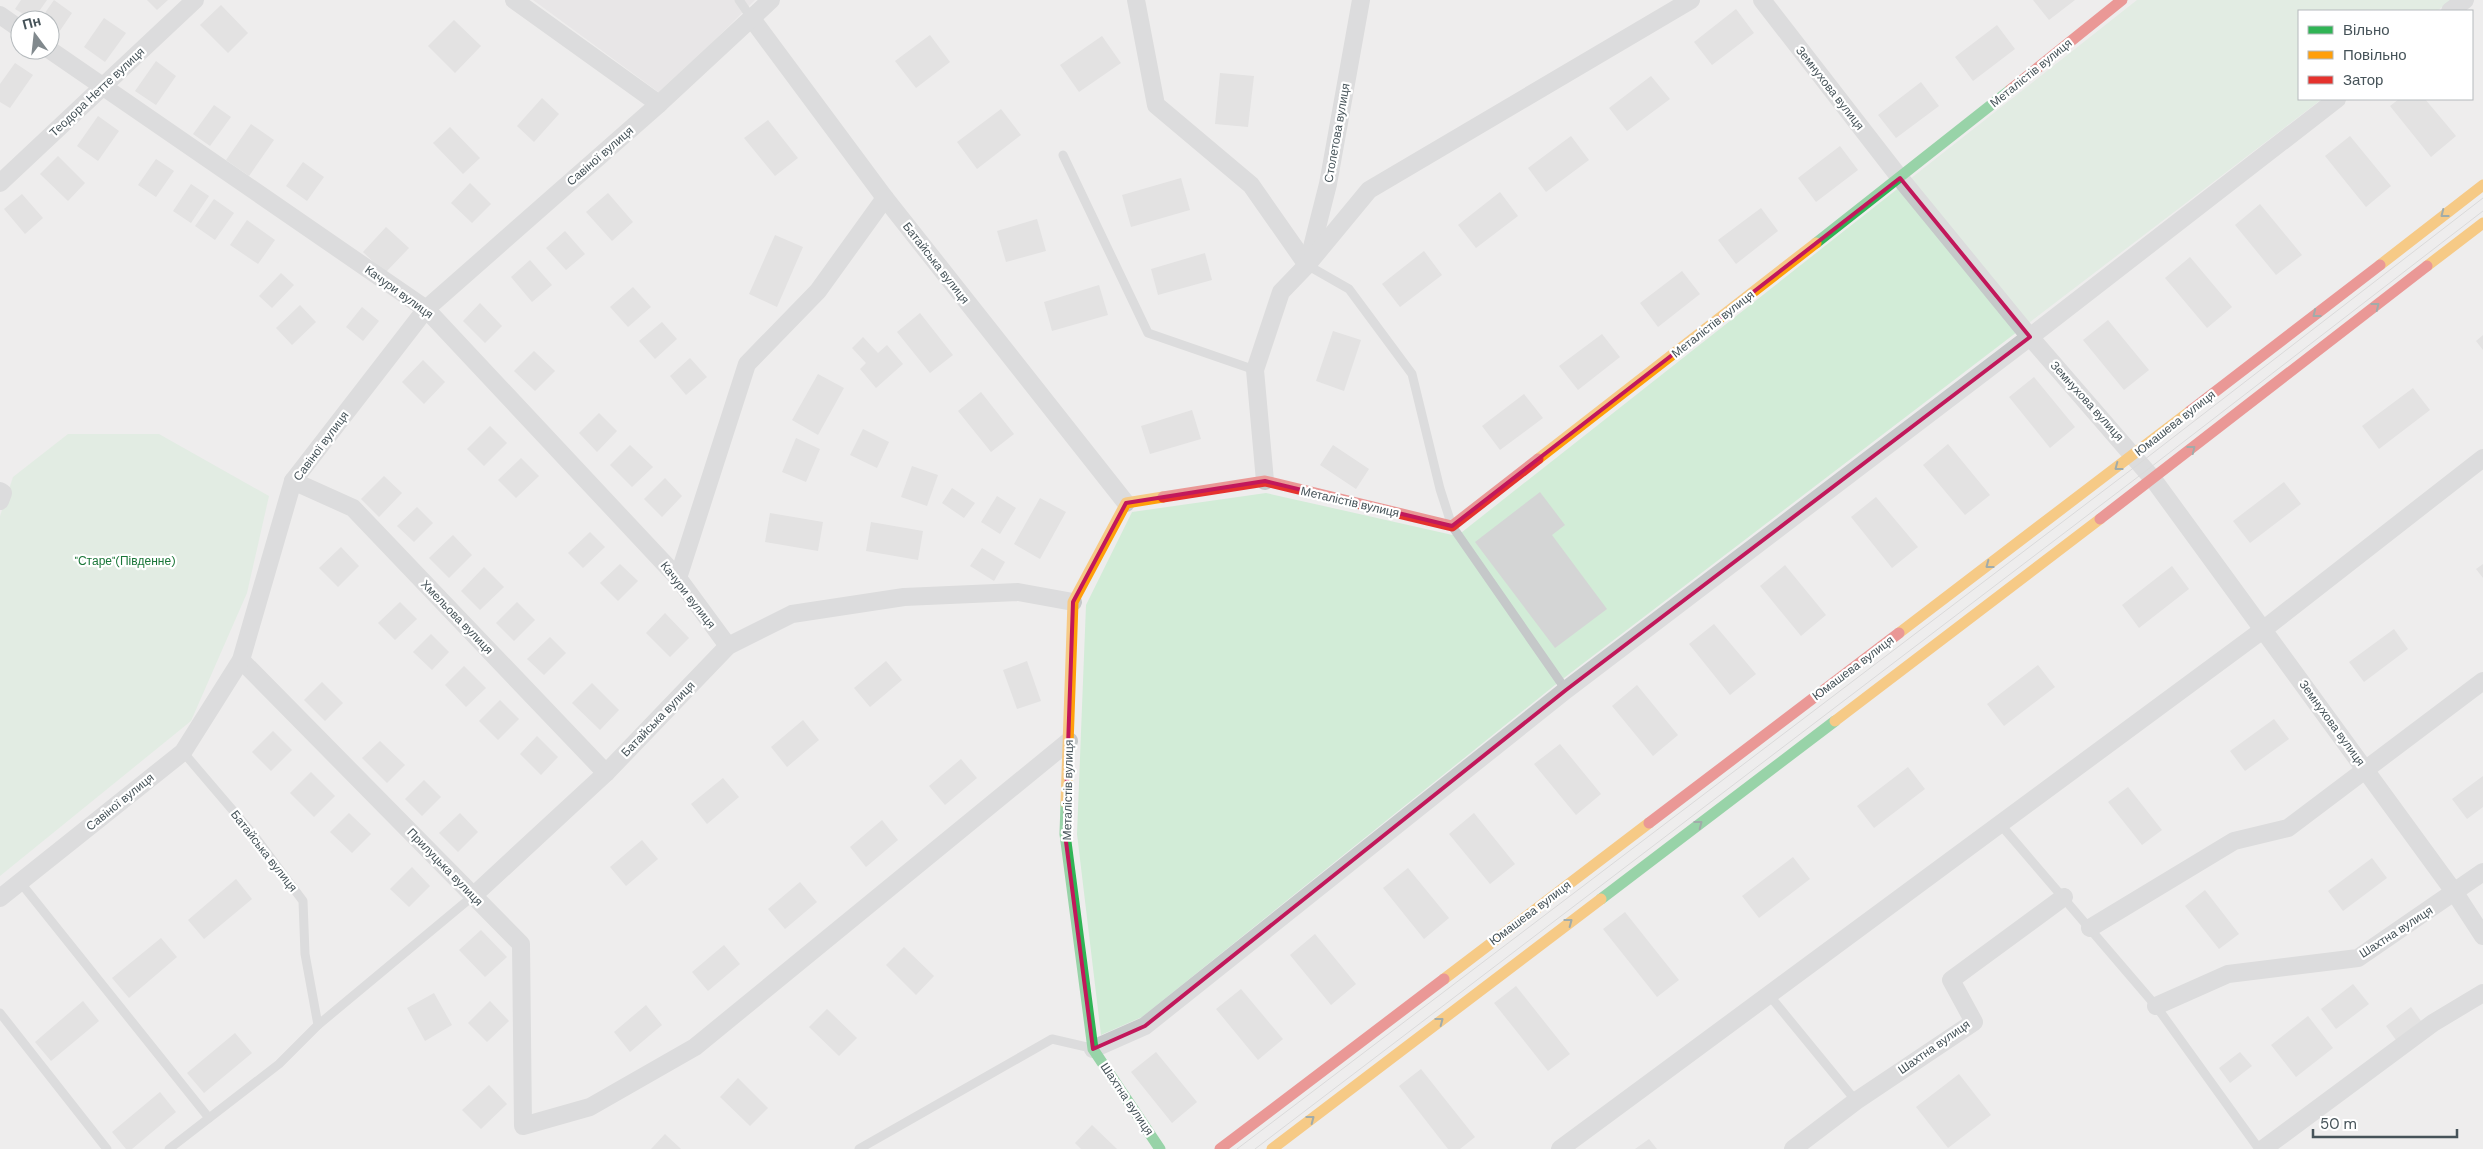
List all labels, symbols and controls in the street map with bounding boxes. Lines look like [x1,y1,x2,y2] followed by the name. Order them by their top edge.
[10,10,60,60] north arrow
[2298,10,2473,100] legend
[20,11,43,34] text: Пн
[2343,20,2390,40] text: Вільно
[1987,35,2075,111] street label: Металістів вулиця
[1792,43,1868,133] street label: Земнухова вулиця
[46,44,148,140] street label: Теодора Нетте вулиця
[2343,45,2407,65] text: Повільно
[2343,70,2383,90] text: Затор
[1320,82,1354,184] street label: Столетова вулиця
[563,123,637,189] street label: Савіної вулиця
[2441,209,2450,218] one-way arrow
[899,219,973,307] street label: Батайська вулиця
[362,262,436,322] street label: Качури вулиця
[1668,287,1758,361] street label: Металістів вулиця
[2370,304,2379,312] one-way arrow
[2312,308,2322,317] one-way arrow
[2047,358,2127,444] street label: Земнухова вулиця
[2131,386,2219,460] street label: Юмашева вулиця
[290,408,352,484] street label: Савіної вулиця
[2186,446,2195,454] one-way arrow
[2114,461,2124,470] one-way arrow
[1299,483,1401,521] street label: Металістів вулиця
[74,553,176,569] park label: "Старе"(Південне)
[657,558,719,632] street label: Качури вулиця
[1985,559,1995,568] one-way arrow
[417,576,497,658] street label: Хмельова вулиця
[1809,632,1897,704] street label: Юмашева вулиця
[2295,677,2369,769] street label: Земнухова вулиця
[618,678,698,760] street label: Батайська вулиця
[1059,739,1077,841] street label: Металістів вулиця
[83,770,157,834] street label: Савіної вулиця
[227,807,301,895] street label: Батайська вулиця
[1693,821,1702,829] one-way arrow
[404,825,486,909] street label: Прилуцька вулиця
[1486,877,1574,949] street label: Юмашева вулиця
[2356,902,2436,962] street label: Шахтна вулиця
[1564,919,1573,928] one-way arrow
[1895,1016,1973,1078] street label: Шахтна вулиця
[1434,1018,1444,1027] one-way arrow
[1097,1060,1157,1138] street label: Шахтна вулиця
[2313,1106,2457,1138] scale bar
[2320,1114,2357,1134] text: 50 m
[1305,1117,1314,1125] one-way arrow

